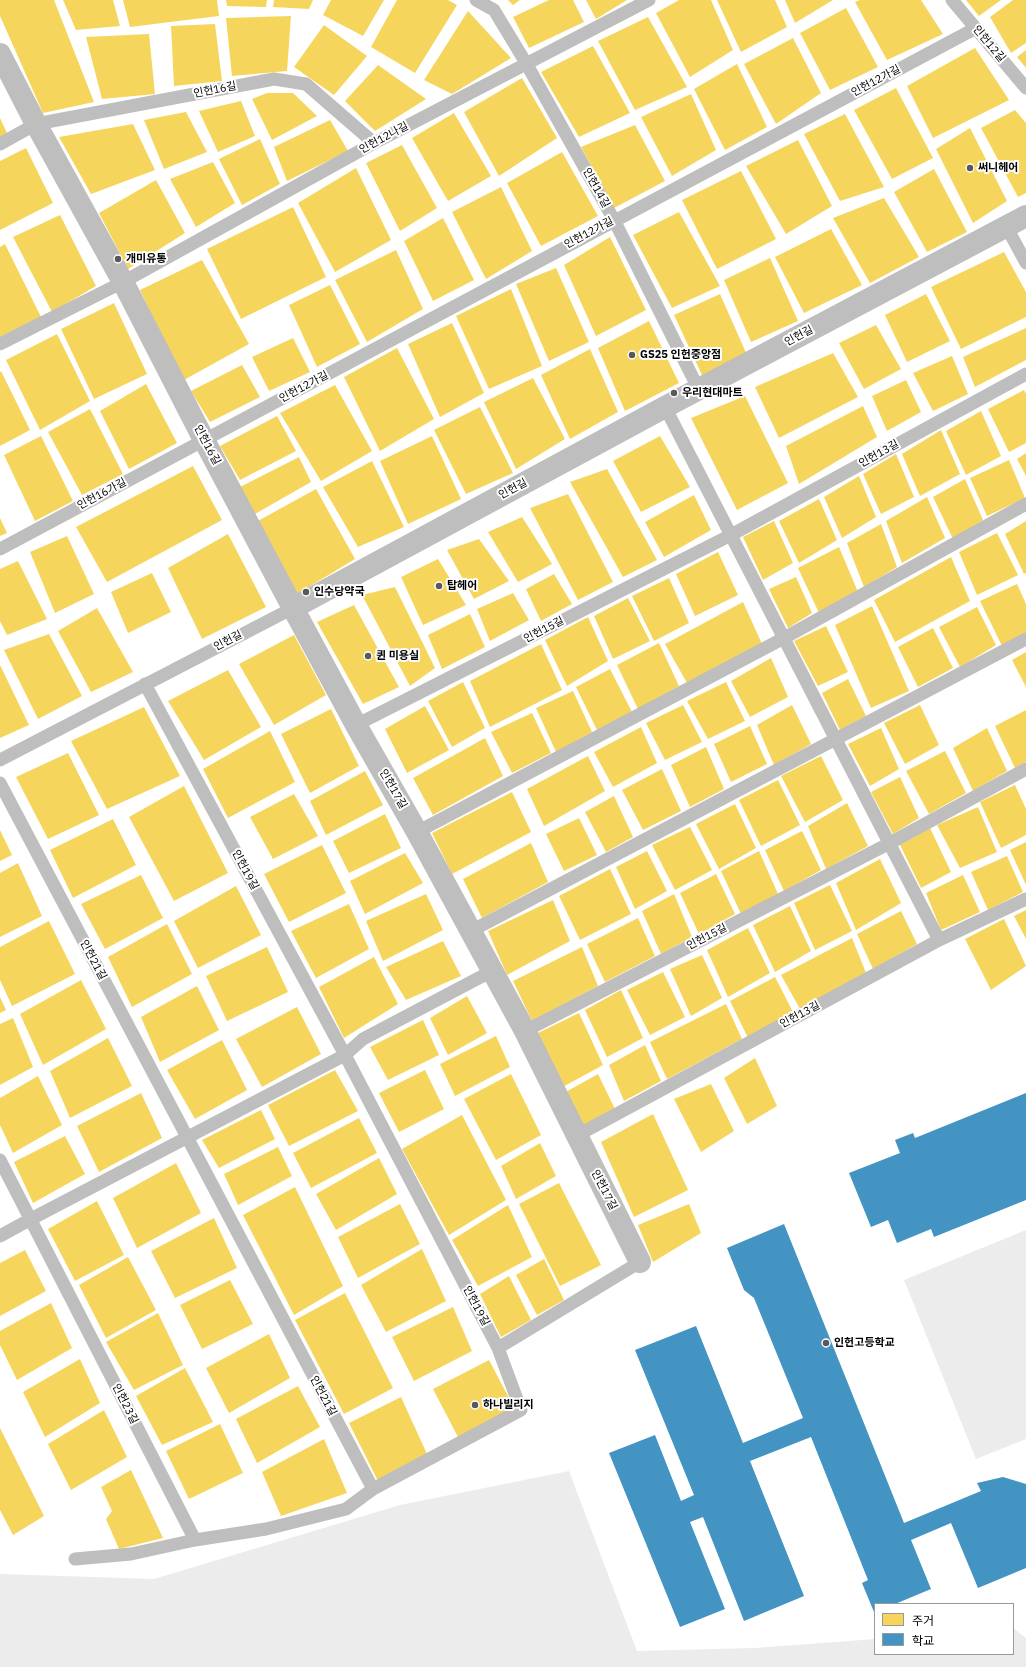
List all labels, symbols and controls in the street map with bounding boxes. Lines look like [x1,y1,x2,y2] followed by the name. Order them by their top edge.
[970,23,1008,65] street label: 인헌12길
[849,63,903,99] street label: 인헌12가길
[192,79,238,101] street label: 인헌16길
[357,120,411,156] street label: 인헌12나길
[978,161,1018,175] place label: 써니헤어
[965,163,975,173] marker: 써니헤어
[580,166,612,210] street label: 인헌14길
[562,215,616,251] street label: 인헌12가길
[126,252,166,266] place label: 개미유통
[113,254,123,264] marker: 개미유통
[782,323,816,349] street label: 인헌길
[640,348,721,362] place label: GS25 인헌중앙점
[627,350,637,360] marker: GS25 인헌중앙점
[277,369,331,405] street label: 인헌12가길
[682,386,743,400] place label: 우리현대마트
[669,388,679,398] marker: 우리현대마트
[191,423,223,467] street label: 인헌16길
[857,438,901,470] street label: 인헌13길
[75,476,129,512] street label: 인헌16가길
[496,476,530,502] street label: 인헌길
[447,579,477,593] place label: 탑헤어
[434,581,444,591] marker: 탑헤어
[314,585,365,599] place label: 인수당약국
[301,587,311,597] marker: 인수당약국
[522,614,566,646] street label: 인헌15길
[211,628,245,654] street label: 인헌길
[376,649,419,663] place label: 퀸 미용실
[363,651,373,661] marker: 퀸 미용실
[376,767,410,811] street label: 인헌17길
[229,848,261,892] street label: 인헌19길
[685,921,729,953] street label: 인헌15길
[77,938,109,982] street label: 인헌21길
[778,999,822,1031] street label: 인헌13길
[588,1168,620,1212] street label: 인헌17길
[460,1284,492,1328] street label: 인헌19길
[834,1336,895,1350] place label: 인헌고등학교
[821,1338,831,1348] marker: 인헌고등학교
[307,1374,339,1418] street label: 인헌21길
[109,1382,141,1426] street label: 인헌23길
[483,1398,534,1412] place label: 하나빌리지
[470,1400,480,1410] marker: 하나빌리지
[874,1603,1014,1655] legend
[912,1613,934,1628] text: 주거
[912,1633,934,1648] text: 학교

